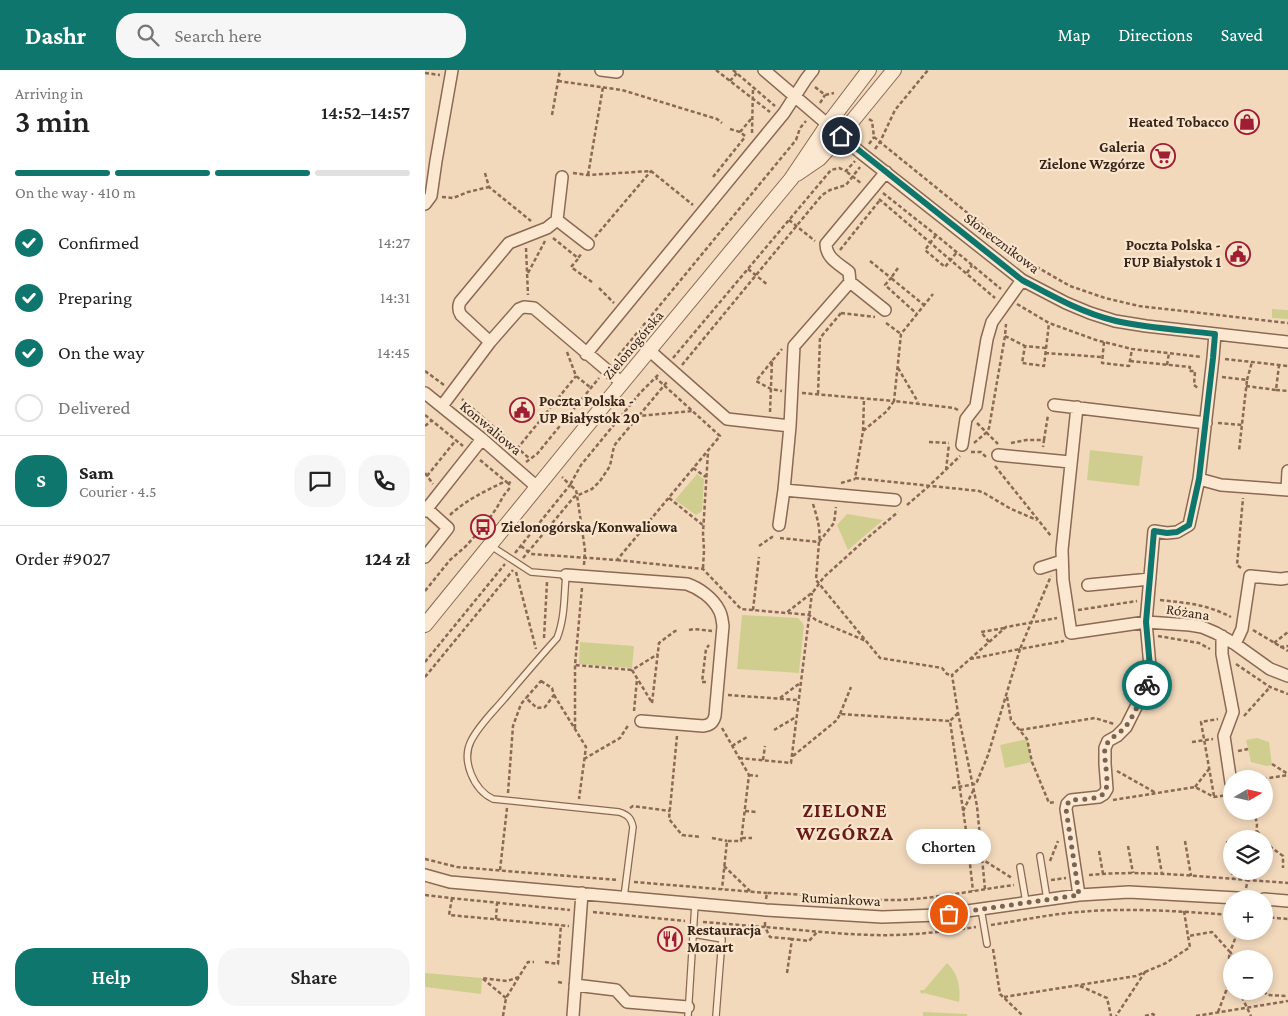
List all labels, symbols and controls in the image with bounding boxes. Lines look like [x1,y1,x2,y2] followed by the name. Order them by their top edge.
[116,13,466,58] search box
[134,21,162,49] icon: search
[25,22,86,49] text: Dashr
[174,25,262,46] text: Search here
[1058,25,1090,45] text: Map
[1118,25,1193,45] text: Directions
[1221,25,1263,45] text: Saved
[15,85,83,102] text: Arriving in
[321,102,410,123] text: 14:52–14:57
[15,103,90,139] text: 3 min
[1234,109,1260,135] shop icon: Heated Tobacco
[1128,114,1229,130] place label: Heated Tobacco
[820,115,862,157] pin
[827,122,855,150] icon: home
[1039,139,1146,172] place label: Galeria Zielone Wzgórze
[1150,143,1176,169] supermarket icon: Galeria Zielone Wzgórze
[15,184,136,201] text: On the way · 410 m
[961,210,1043,276] street label: Słonecznikowa
[15,229,43,257] icon: check
[58,232,139,253] text: Confirmed
[378,234,410,251] text: 14:27
[1123,237,1221,270] place label: Poczta Polska - FUP Białystok 1
[1225,241,1251,267] public building icon: Poczta Polska - FUP Białystok 1
[15,284,43,312] icon: check
[58,287,132,308] text: Preparing
[380,289,410,306] text: 14:31
[600,307,667,383] street label: Zielonogórska
[15,339,43,367] icon: check
[58,342,144,363] text: On the way
[377,344,410,361] text: 14:45
[539,393,640,426] place label: Poczta Polska - UP Białystok 20
[58,397,131,418] text: Delivered
[509,397,535,423] public building icon: Poczta Polska - UP Białystok 20
[457,398,525,458] street label: Konwaliowa
[294,455,346,507] button: chat
[358,455,410,507] button: phone
[79,462,114,483] text: Sam
[36,470,46,491] text: S
[79,483,157,500] text: Courier · 4.5
[470,514,496,540] bus stop icon: Zielonogórska/Konwaliowa
[501,519,678,535] place label: Zielonogórska/Konwaliowa
[15,548,110,569] text: Order #9027
[365,548,410,569] text: 124 zł
[1165,601,1211,623] street label: Różana
[1122,660,1172,710] courier
[1133,671,1161,699] icon: bike
[1223,770,1273,820] north arrow
[1223,770,1273,1000] map controls
[795,799,894,844] district label: ZIELONE WZGÓRZA
[907,829,991,864] callout: Chorten
[1223,830,1273,880] button: layers
[921,838,976,855] text: Chorten
[801,889,881,909] street label: Rumiankowa
[1223,890,1273,940] button: +
[928,893,970,935] pin
[935,900,963,928] icon: bag
[687,922,762,955] place label: Restauracja Mozart
[657,926,683,952] restaurant icon: Restauracja Mozart
[15,948,208,1006] button: Help
[218,948,410,1006] button: Share
[1223,950,1273,1000] button: −

